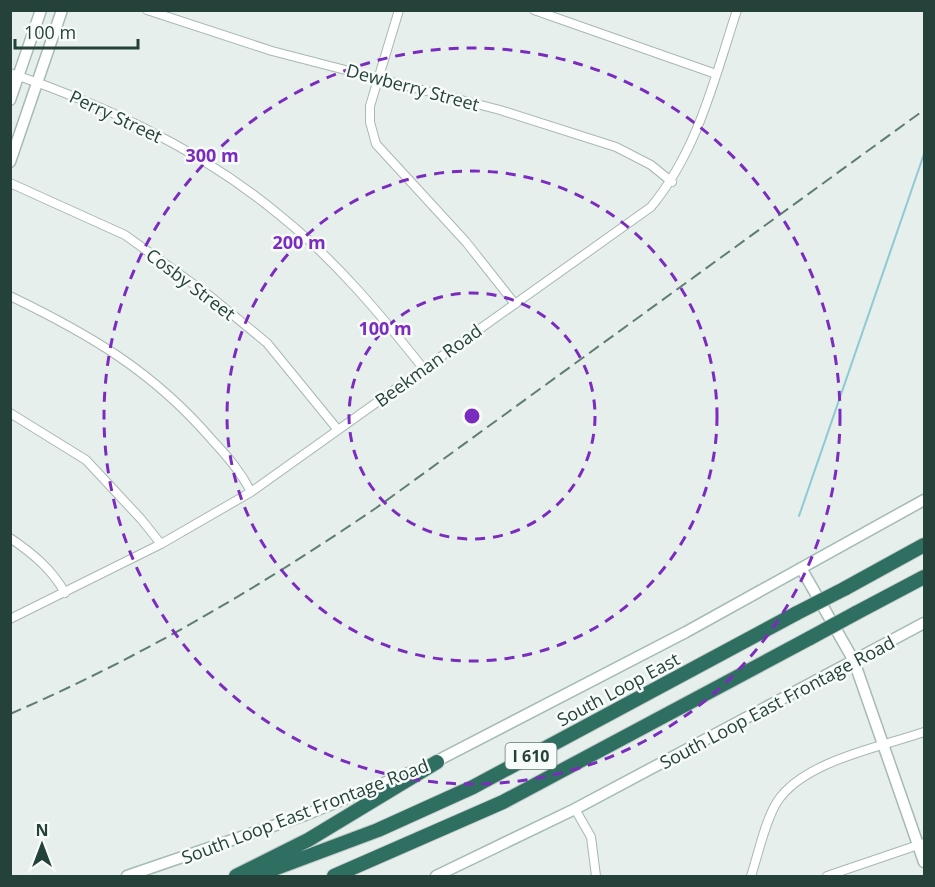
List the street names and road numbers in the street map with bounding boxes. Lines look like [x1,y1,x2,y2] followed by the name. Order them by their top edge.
[344,58,482,116] street label: Dewberry Street
[66,84,166,148] street label: Perry Street
[142,243,240,325] street label: Cosby Street
[370,318,486,412] street label: Beekman Road
[655,630,899,774] street label: South Loop East Frontage Road
[552,647,684,731] street label: South Loop East
[506,743,556,769] road number: I 610
[178,753,432,869] street label: South Loop East Frontage Road

